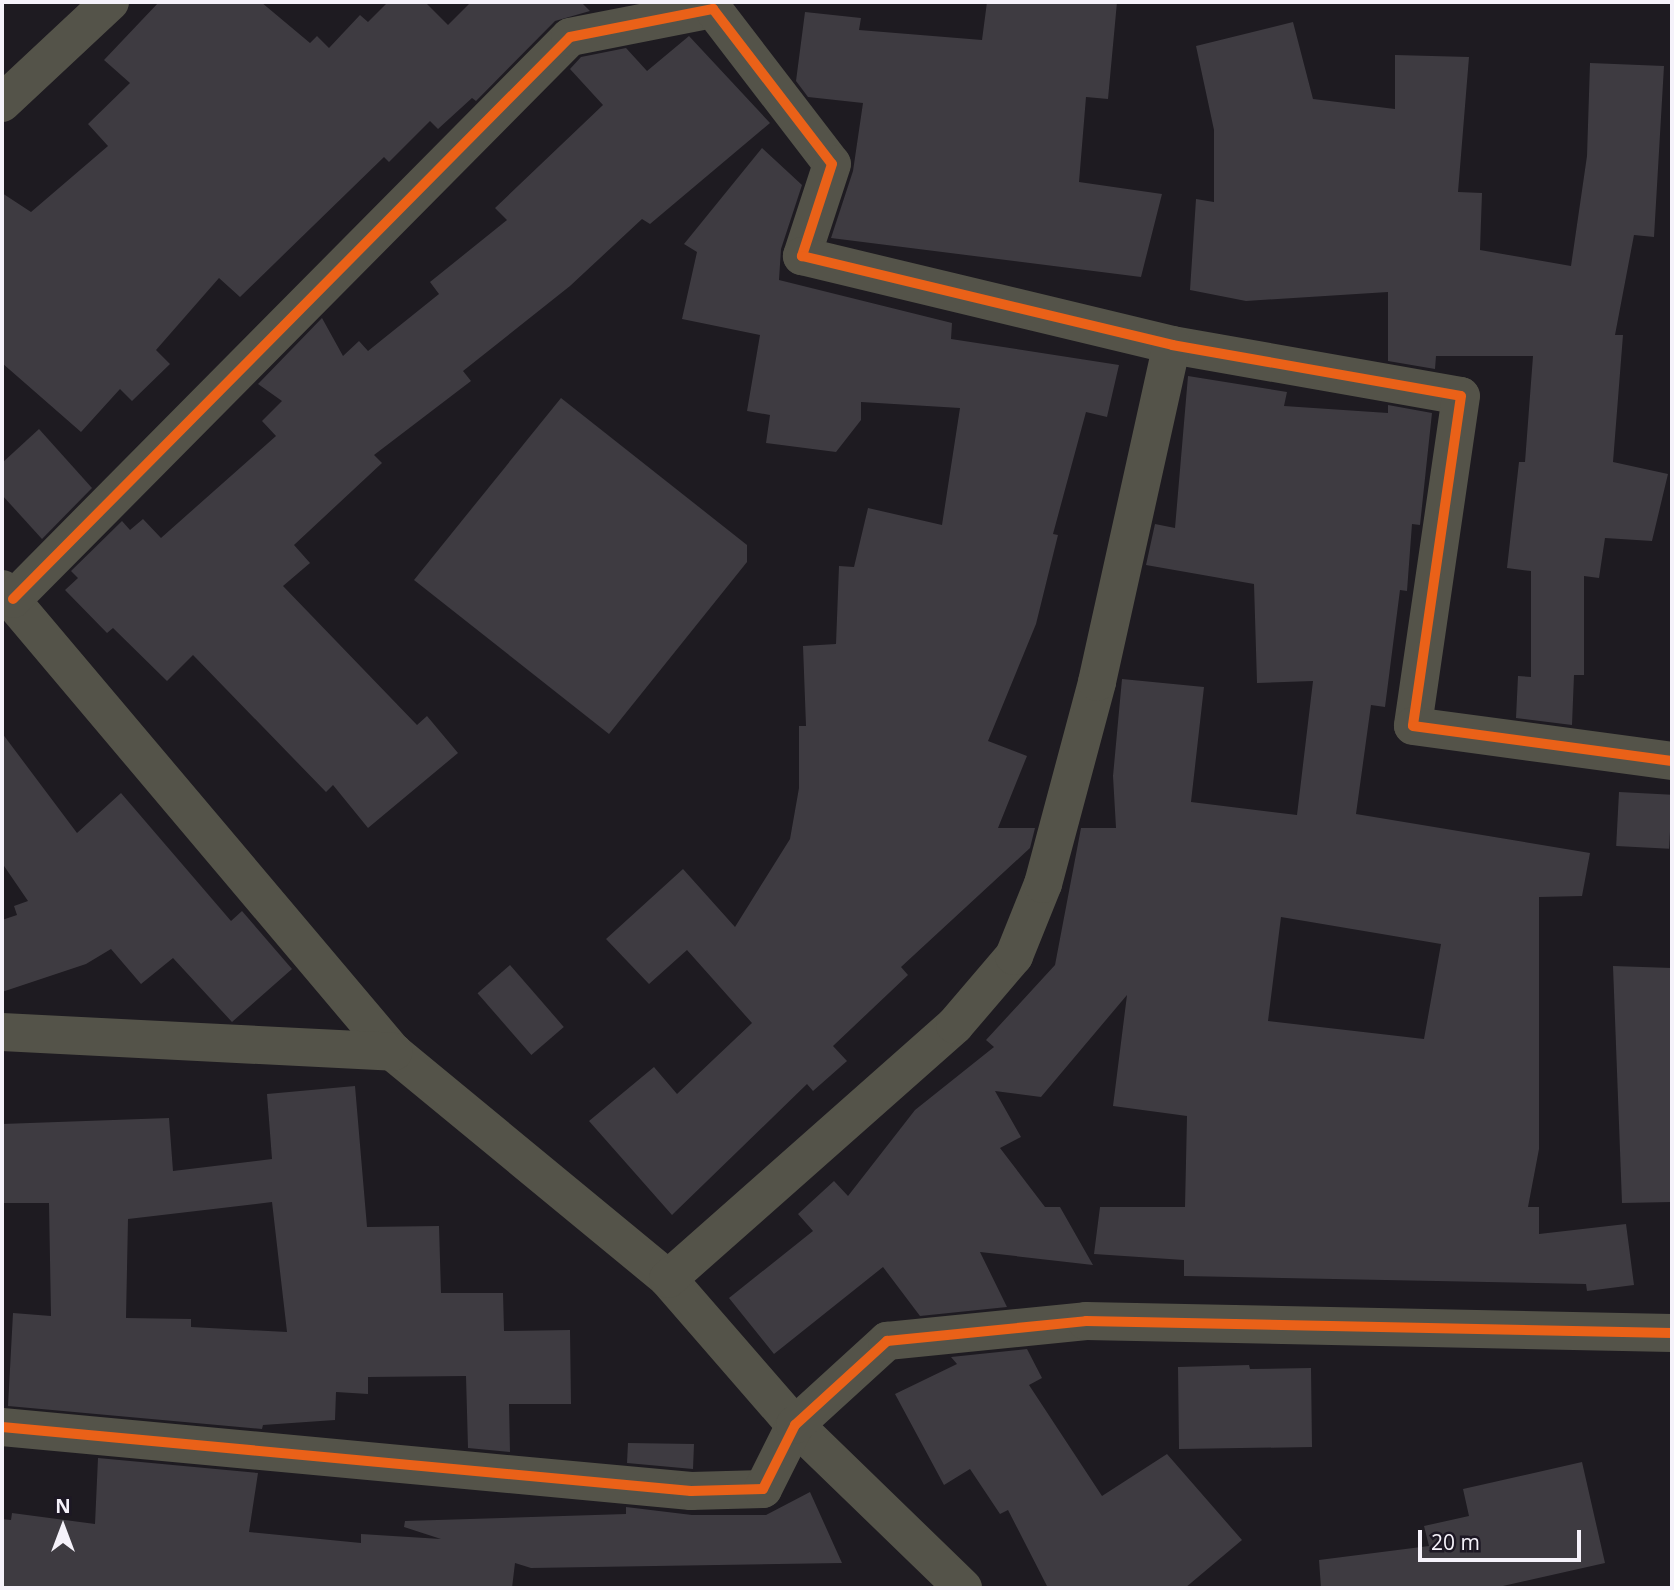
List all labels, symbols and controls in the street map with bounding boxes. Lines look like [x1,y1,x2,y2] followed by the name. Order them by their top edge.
[28,1492,98,1562] north arrow
[55,1493,71,1519] text: N
[1422,1516,1585,1560] scale bar
[1431,1528,1480,1556] text: 20 m

